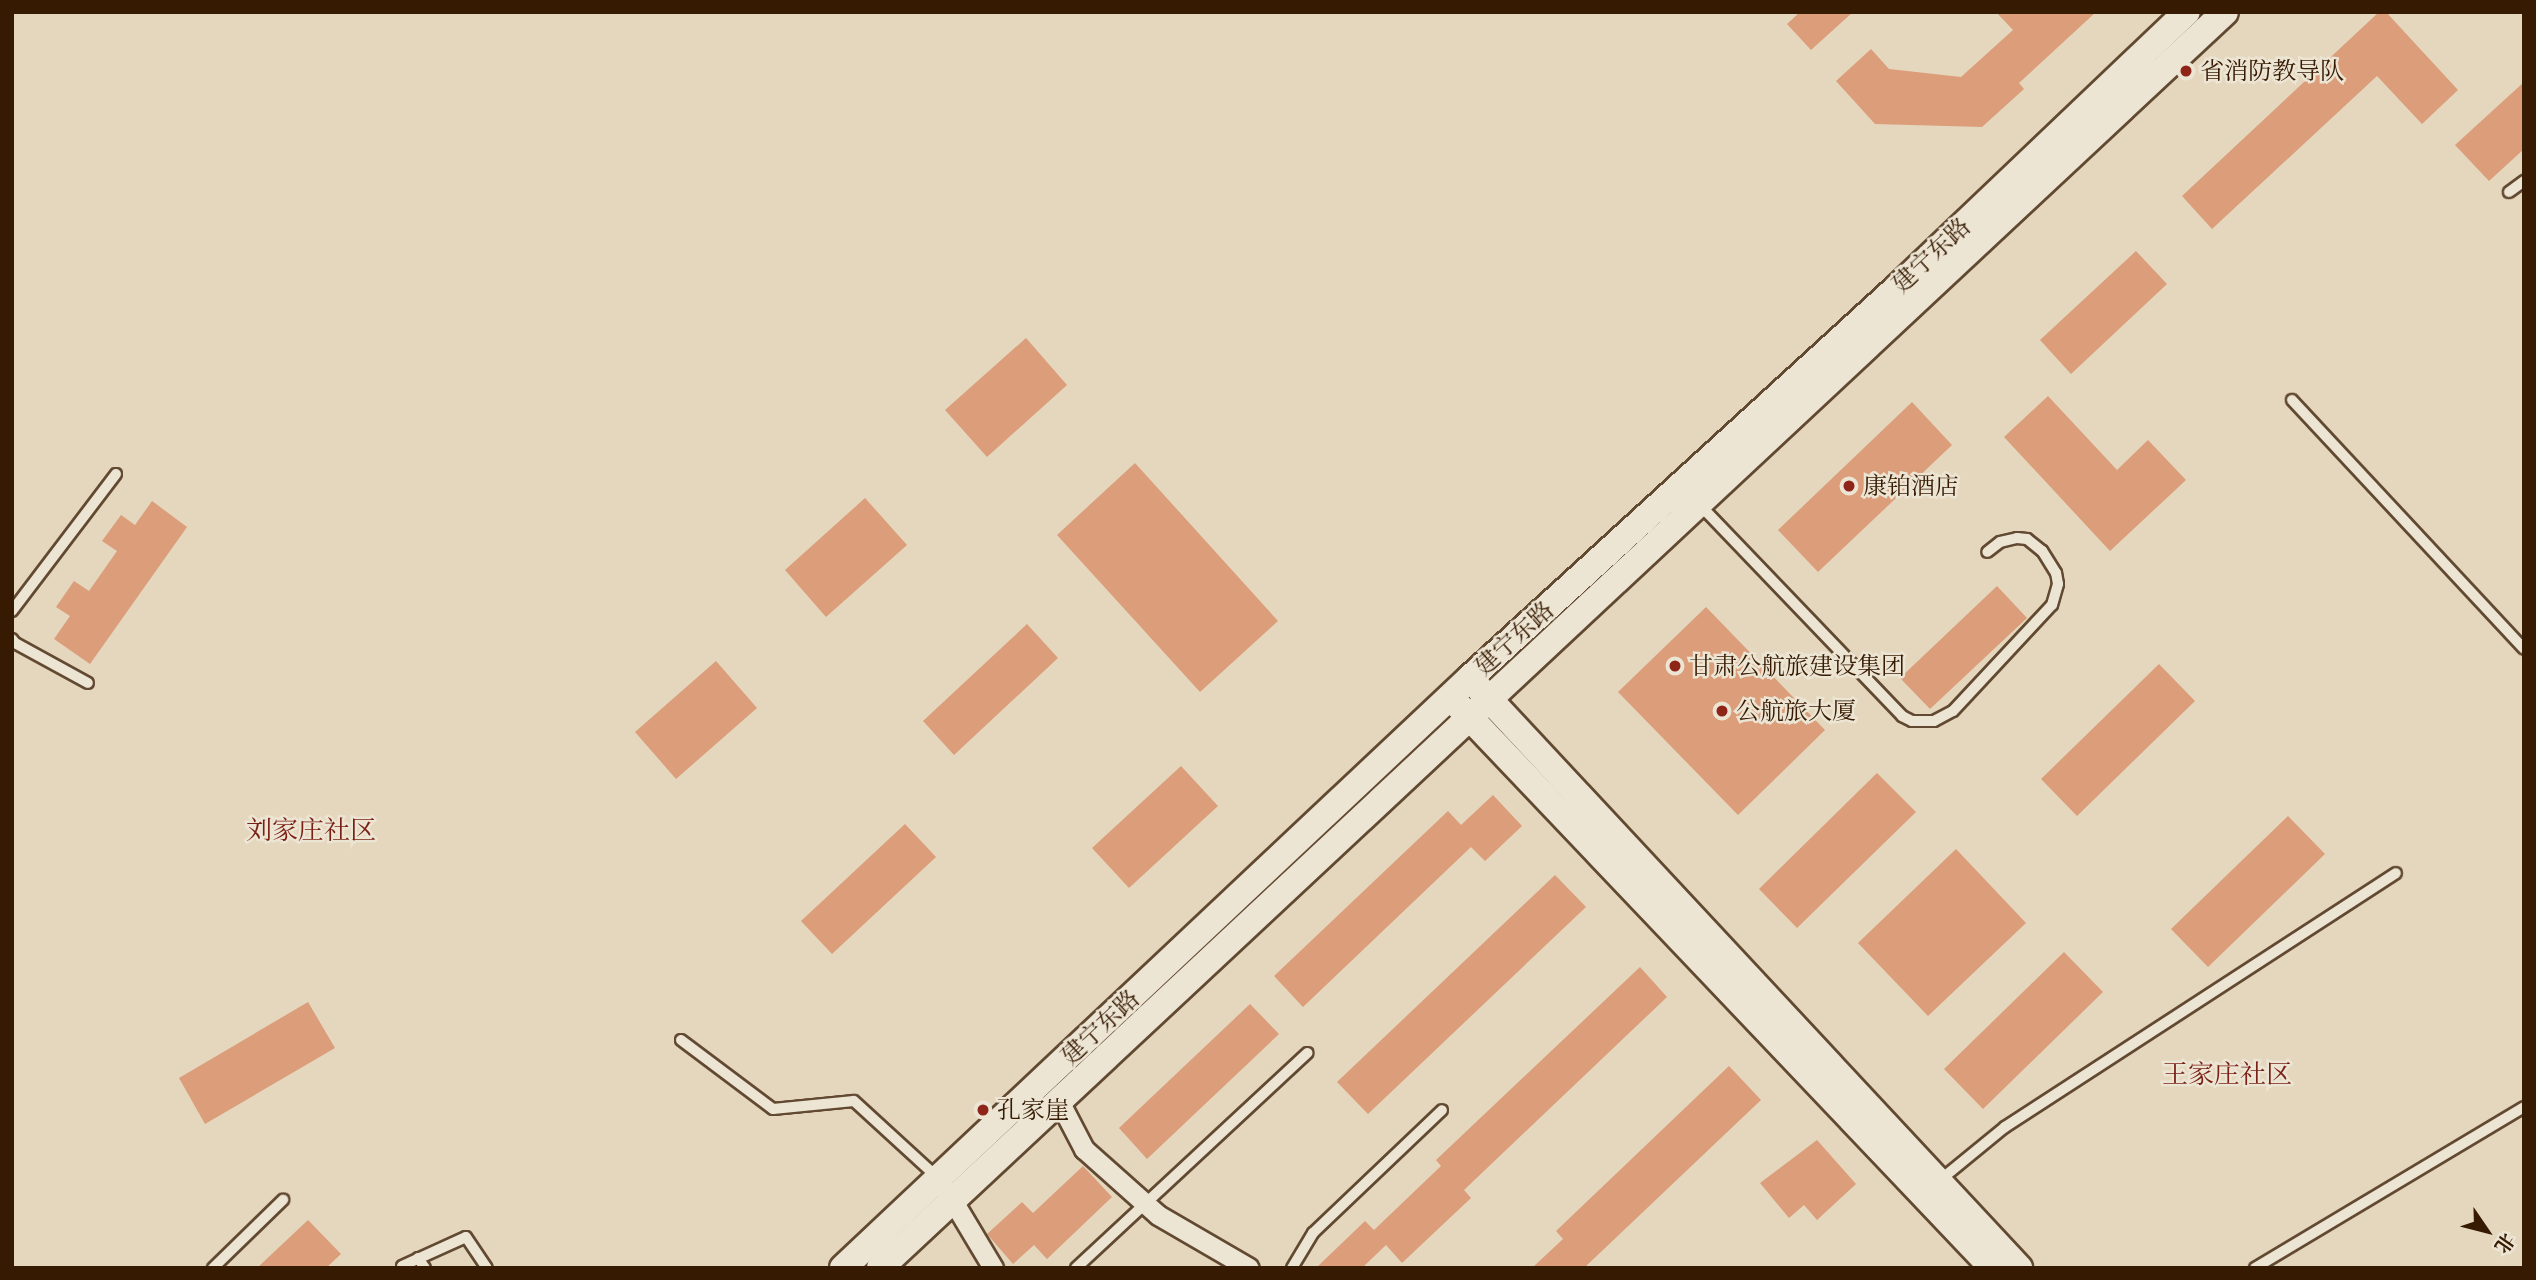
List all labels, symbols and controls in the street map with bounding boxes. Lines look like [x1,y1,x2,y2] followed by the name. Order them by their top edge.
[2200,57,2344,85] place label: 省消防教导队
[2178,63,2194,79] marker: 省消防教导队
[1886,212,1976,298] street label: 建宁东路
[1863,472,1959,500] place label: 康铂酒店
[1841,478,1857,494] marker: 康铂酒店
[1469,595,1559,681] street label: 建宁东路
[1689,652,1905,680] place label: 甘肃公航旅建设集团
[1667,658,1683,674] marker: 甘肃公航旅建设集团
[1736,697,1856,725] place label: 公航旅大厦
[1714,703,1730,719] marker: 公航旅大厦
[246,815,376,847] district label: 刘家庄社区
[1055,984,1145,1070] street label: 建宁东路
[2162,1059,2292,1091] district label: 王家庄社区
[997,1096,1069,1124] place label: 孔家崖
[975,1102,991,1118] marker: 孔家崖
[2452,1196,2522,1266] north arrow
[2490,1229,2519,1258] text: 北

